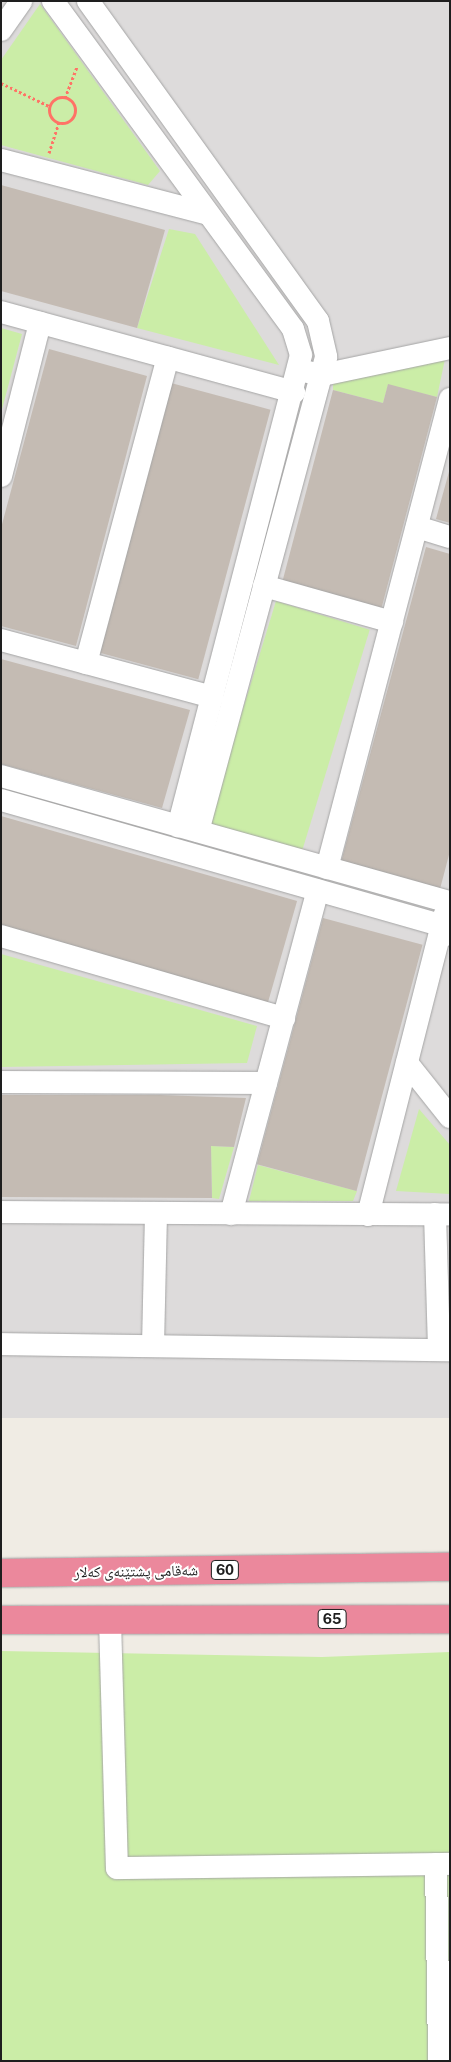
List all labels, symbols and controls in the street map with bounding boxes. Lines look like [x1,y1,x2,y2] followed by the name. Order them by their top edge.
[210,1558,240,1582] road number: 60
[74,1561,198,1581] street label: شەقامی پشتێنەی کەلار
[317,1608,347,1630] road number: 65

